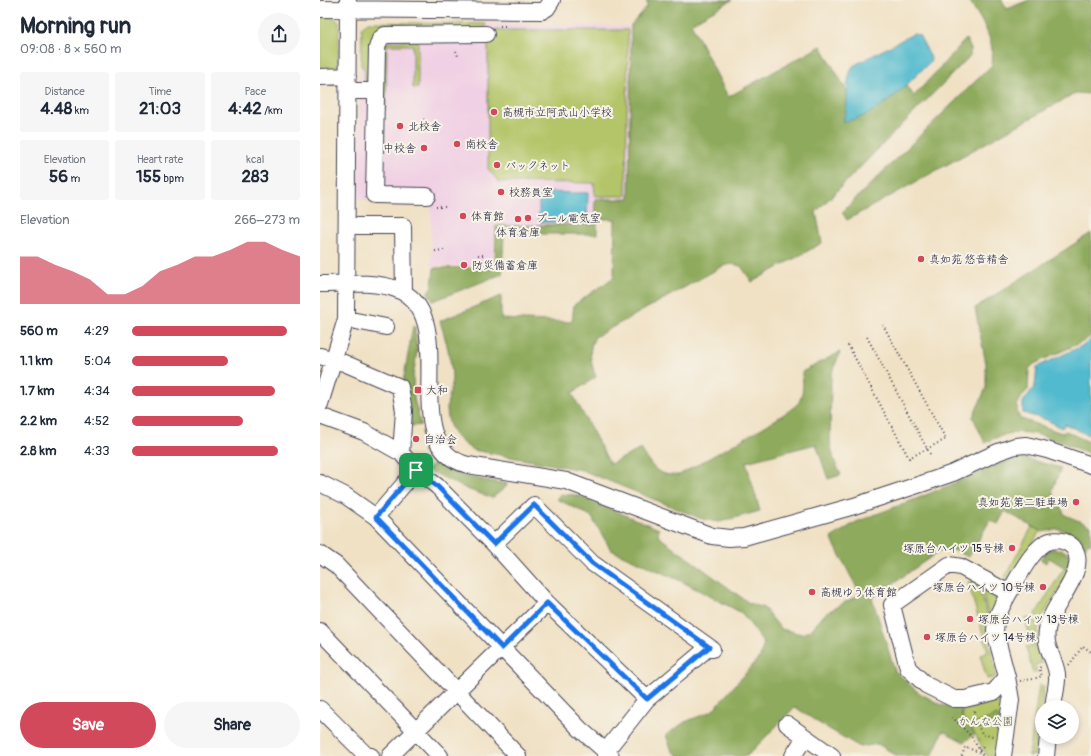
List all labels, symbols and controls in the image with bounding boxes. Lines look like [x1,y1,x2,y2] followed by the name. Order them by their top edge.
[20,12,131,40] text: Morning run
[258,13,300,55] button: share
[20,41,122,57] text: 09:08 · 8 × 560 m
[45,85,85,98] text: Distance
[148,85,171,98] text: Time
[244,85,266,98] text: Pace
[40,98,72,119] text: 4.48
[139,98,181,119] text: 21:03
[228,98,262,119] text: 4:42
[72,104,89,117] text: km
[262,104,283,117] text: /km
[502,106,612,119] place label: 高槻市立阿武山小学校
[489,107,499,117] marker: 高槻市立阿武山小学校
[408,120,441,133] place label: 北校舎
[395,121,405,131] marker: 北校舎
[465,138,498,151] place label: 南校舎
[452,139,462,149] marker: 南校舎
[383,142,416,155] place label: 中校舎
[419,143,429,153] marker: 中校舎
[44,153,86,166] text: Elevation
[137,153,183,166] text: Heart rate
[246,153,264,166] text: kcal
[505,159,571,172] place label: バックネット
[492,160,502,170] marker: バックネット
[49,166,68,187] text: 56
[136,166,161,187] text: 155
[242,166,269,187] text: 283
[68,172,80,185] text: m
[161,172,184,185] text: bpm
[509,186,553,199] place label: 校務員室
[496,187,506,197] marker: 校務員室
[471,210,504,223] place label: 体育館
[458,211,468,221] marker: 体育館
[20,212,70,228] text: Elevation
[234,212,300,228] text: 266–273 m
[536,212,601,225] place label: プール電気室
[523,213,533,223] marker: プール電気室
[513,214,523,224] marker: 体育倉庫
[496,226,540,239] place label: 体育倉庫
[929,253,1008,266] place label: 真如苑 悠音精舎
[916,254,926,264] marker: 真如苑 悠音精舎
[472,259,538,272] place label: 防災備蓄倉庫
[459,260,469,270] marker: 防災備蓄倉庫
[20,323,58,339] text: 560 m
[84,323,109,339] text: 4:29
[20,353,53,369] text: 1.1 km
[84,353,111,369] text: 5:04
[20,383,55,399] text: 1.7 km
[84,383,110,399] text: 4:34
[426,384,448,397] place label: 大和
[413,385,423,395] marker: 大和
[20,413,57,429] text: 2.2 km
[84,413,109,429] text: 4:52
[424,433,457,446] place label: 自治会
[411,434,421,444] marker: 自治会
[20,443,56,459] text: 2.8 km
[84,443,110,459] text: 4:33
[399,453,433,487] pin
[405,459,427,481] icon: arrive
[978,496,1068,509] place label: 真如苑 第二駐車場
[1071,497,1081,507] marker: 真如苑 第二駐車場
[903,542,1004,555] place label: 塚原台ハイツ 15号棟
[1007,543,1017,553] marker: 塚原台ハイツ 15号棟
[933,581,1035,594] place label: 塚原台ハイツ 10号棟
[1038,582,1048,592] marker: 塚原台ハイツ 10号棟
[820,586,897,599] place label: 高槻ゆう体育館
[807,587,817,597] marker: 高槻ゆう体育館
[978,613,1079,626] place label: 塚原台ハイツ 13号棟
[965,614,975,624] marker: 塚原台ハイツ 13号棟
[935,631,1036,644] place label: 塚原台ハイツ 14号棟
[922,632,932,642] marker: 塚原台ハイツ 14号棟
[1035,700,1079,744] map controls
[1035,700,1079,744] button: layers
[20,702,156,748] button: Save
[164,702,300,748] button: Share
[959,715,1013,728] park label: かんな公園

